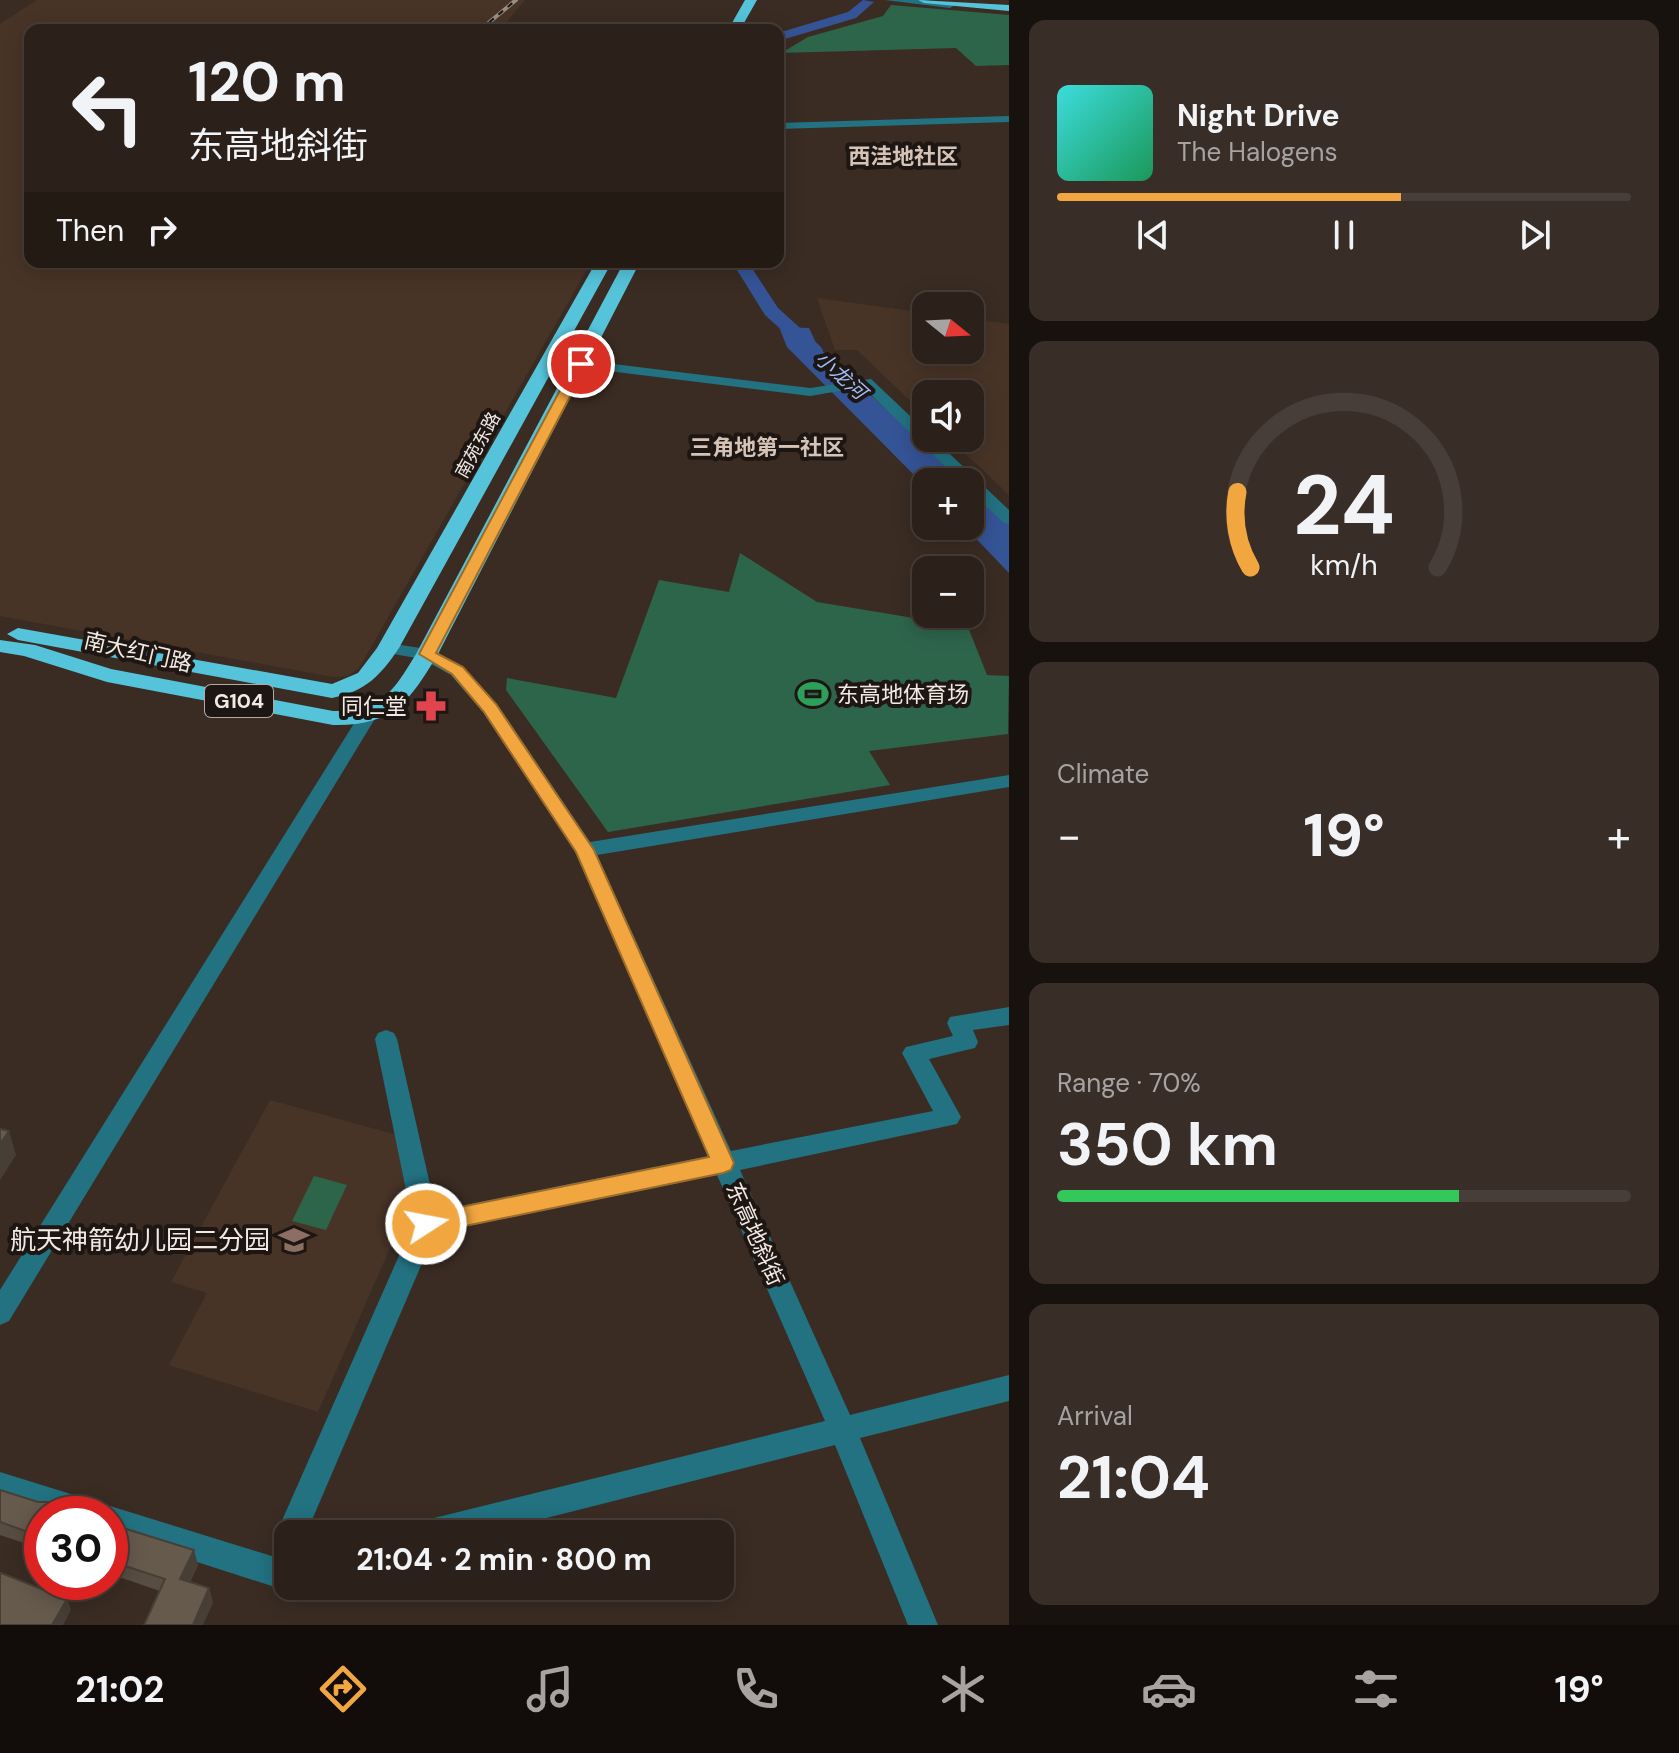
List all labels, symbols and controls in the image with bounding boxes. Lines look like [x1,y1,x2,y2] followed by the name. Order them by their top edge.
[188,45,346,118] text: 120 m
[56,56,160,160] icon: left
[1177,96,1340,135] text: Night Drive
[188,122,368,169] text: 东高地斜街
[1177,135,1337,169] text: The Halogens
[848,142,958,171] district label: 西洼地社区
[140,208,184,252] icon: right
[56,211,124,250] text: Then
[1131,213,1175,257] icon: previous
[1322,213,1366,257] icon: pause
[1513,213,1557,257] icon: next
[912,292,984,364] north arrow
[912,292,984,628] map controls
[547,330,615,398] pin
[559,342,603,386] icon: arrive
[810,345,875,407] water label: 小龙河
[912,380,984,452] button: sound
[450,408,506,482] street label: 南苑东路
[690,433,844,462] district label: 三角地第一社区
[1293,450,1395,559] text: 24
[912,468,984,540] button: +
[1310,547,1378,584] text: km/h
[912,556,984,628] button: −
[81,625,195,679] street label: 南大红门路
[796,677,830,711] sports icon: 东高地体育场
[837,680,969,709] place label: 东高地体育场
[205,685,273,717] road number: G104
[414,689,448,723] pharmacy icon: 同仁堂
[341,692,407,721] place label: 同仁堂
[1057,757,1149,791] text: Climate
[1303,796,1385,875] text: 19°
[1057,807,1081,865] text: −
[1607,807,1631,865] text: +
[1057,1066,1201,1100] text: Range · 70%
[1057,1105,1278,1184] text: 350 km
[719,1178,791,1290] street label: 东高地斜街
[384,1182,468,1266] position arrow
[10,1223,270,1257] place label: 航天神箭幼儿园二分园
[277,1223,311,1257] school or university icon: 航天神箭幼儿园二分园
[1057,1399,1133,1433] text: Arrival
[1057,1438,1210,1517] text: 21:04
[24,1496,128,1600] speed limit sign: 30
[356,1540,652,1579] text: 21:04 · 2 min · 800 m
[315,1661,371,1717] icon: directions
[522,1661,578,1717] icon: music
[728,1661,784,1717] icon: phone
[935,1661,991,1717] icon: climate
[1141,1661,1197,1717] icon: car
[1348,1661,1404,1717] icon: filters
[75,1666,164,1713] text: 21:02
[1555,1666,1604,1713] text: 19°

